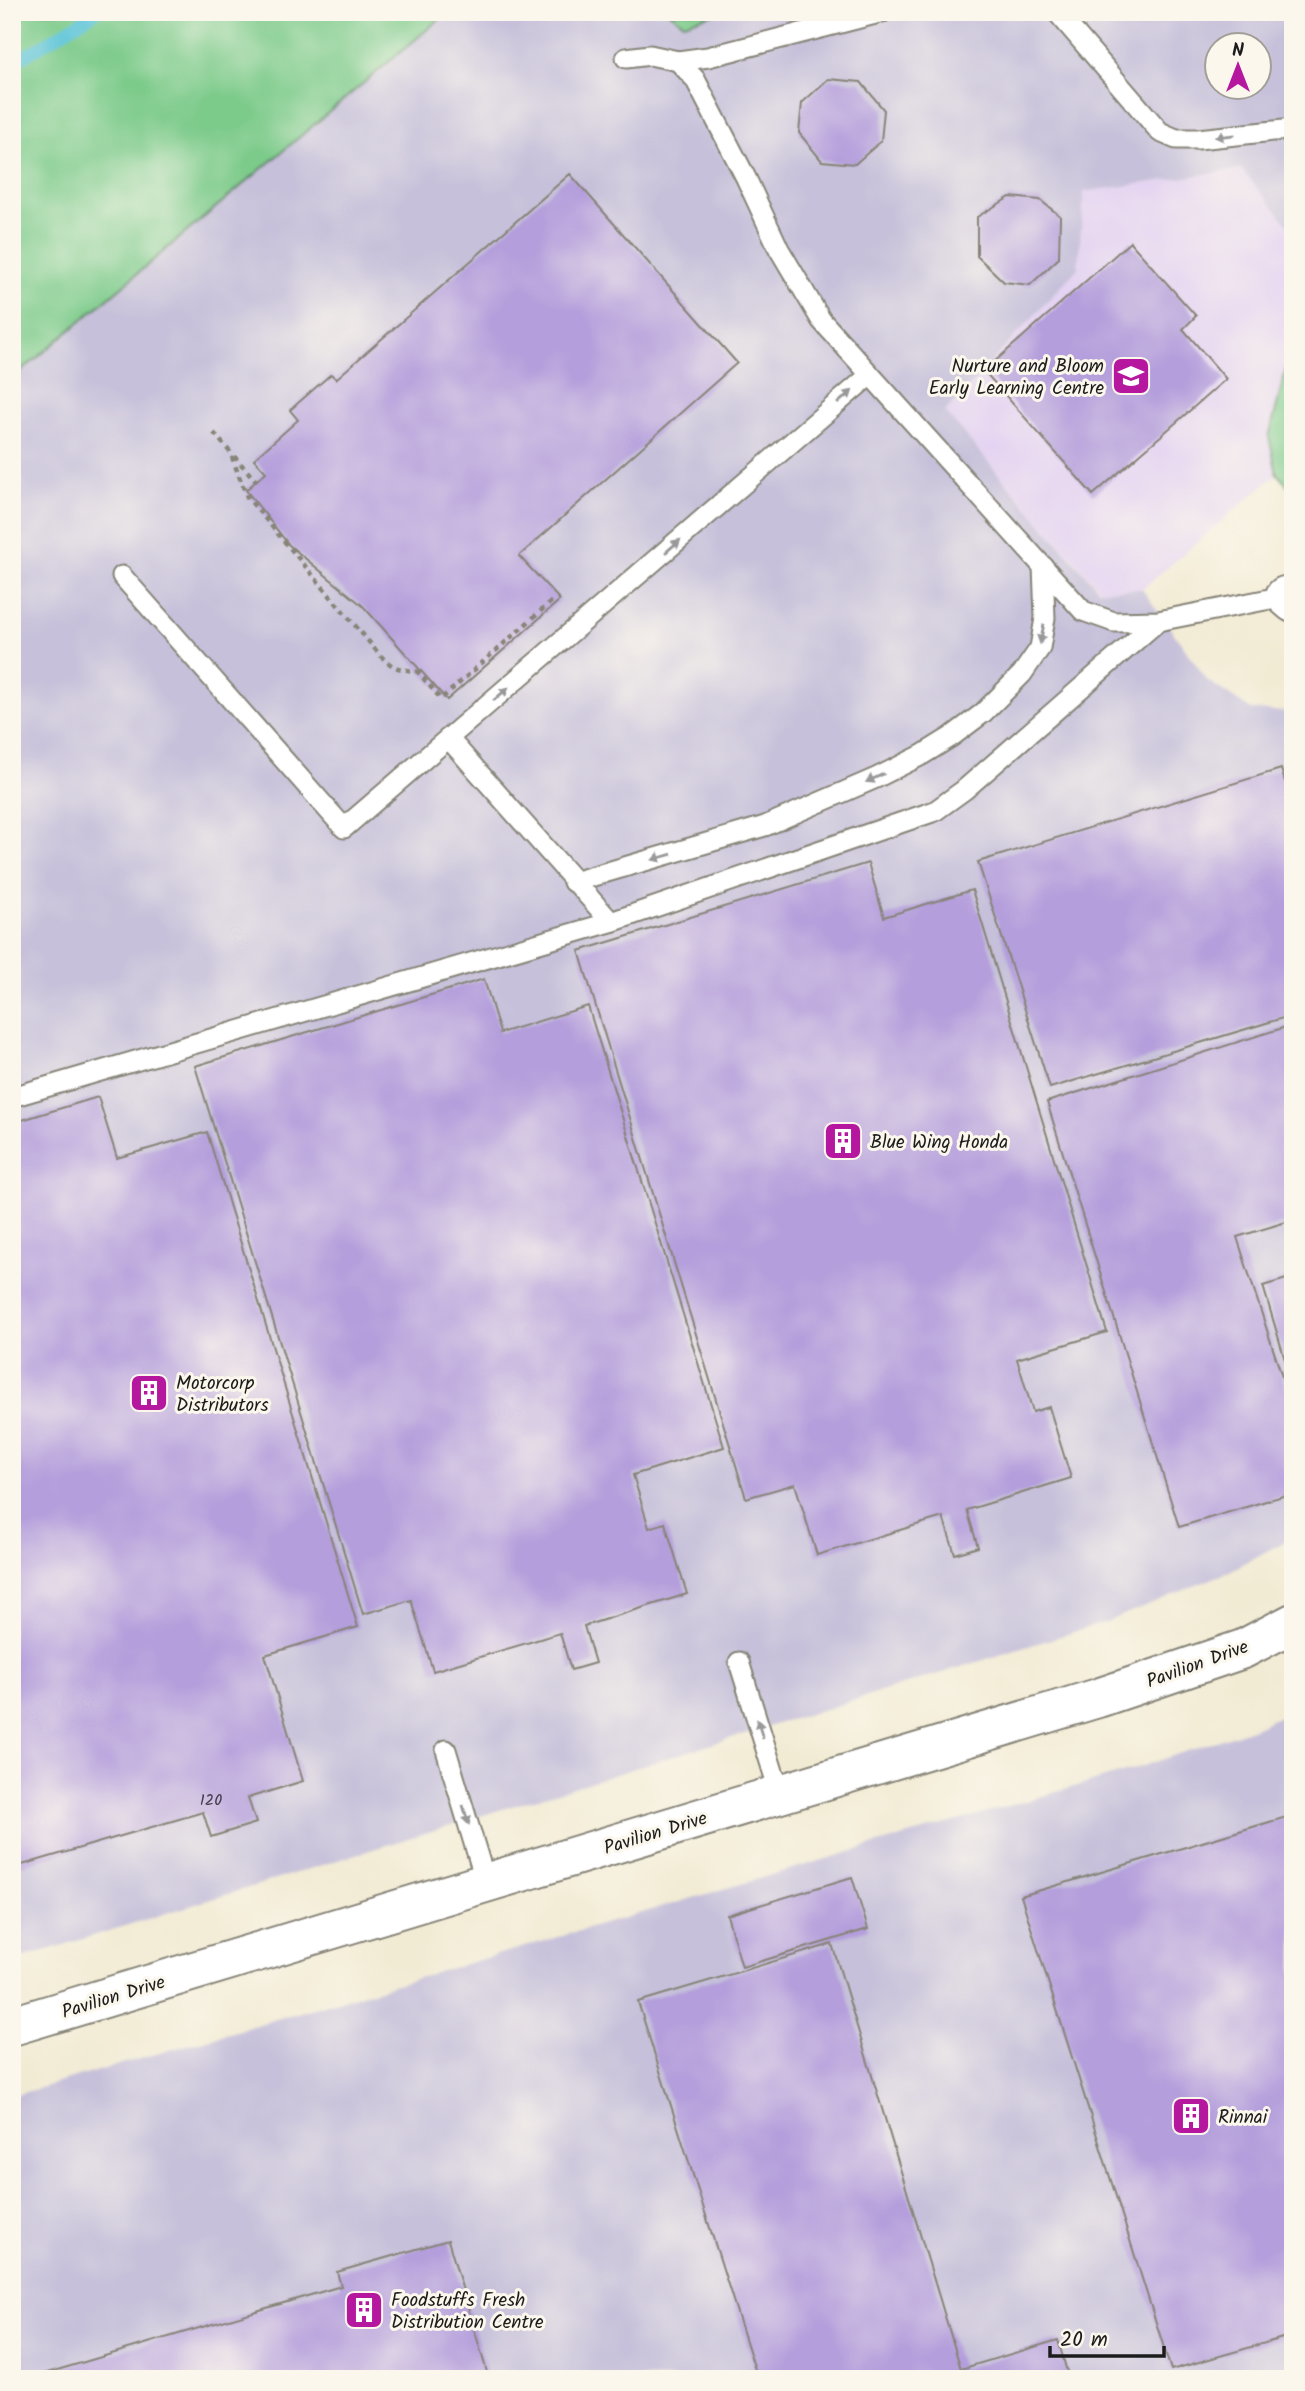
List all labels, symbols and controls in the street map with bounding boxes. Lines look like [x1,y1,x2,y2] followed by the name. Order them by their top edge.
[1204,32,1274,102] north arrow
[1232,36,1244,66] text: N
[1214,131,1236,142] one-way arrow
[929,352,1104,404] place label: Nurture and Bloom Early Learning Centre
[1110,355,1152,397] school or university icon: Nurture and Bloom Early Learning Centre
[837,390,854,405] one-way arrow
[665,539,682,554] one-way arrow
[1036,623,1047,645] one-way arrow
[492,686,510,702] one-way arrow
[865,772,885,784] one-way arrow
[651,852,672,862] one-way arrow
[822,1120,864,1162] building icon: Blue Wing Honda
[870,1128,1008,1158] place label: Blue Wing Honda
[176,1369,269,1421] place label: Motorcorp Distributors
[128,1372,170,1414] building icon: Motorcorp Distributors
[1142,1632,1253,1697] street label: Pavilion Drive
[754,1718,764,1739] one-way arrow
[200,1788,222,1813] house number: 120
[600,1804,712,1864] street label: Pavilion Drive
[461,1805,471,1826] one-way arrow
[58,1968,170,2028] street label: Pavilion Drive
[1170,2095,1212,2137] building icon: Rinnai
[1218,2103,1269,2133] place label: Rinnai
[391,2286,544,2338] place label: Foodstuffs Fresh Distribution Centre
[343,2289,385,2331] building icon: Foodstuffs Fresh Distribution Centre
[1050,2314,1163,2358] scale bar
[1060,2324,1108,2357] text: 20 m

